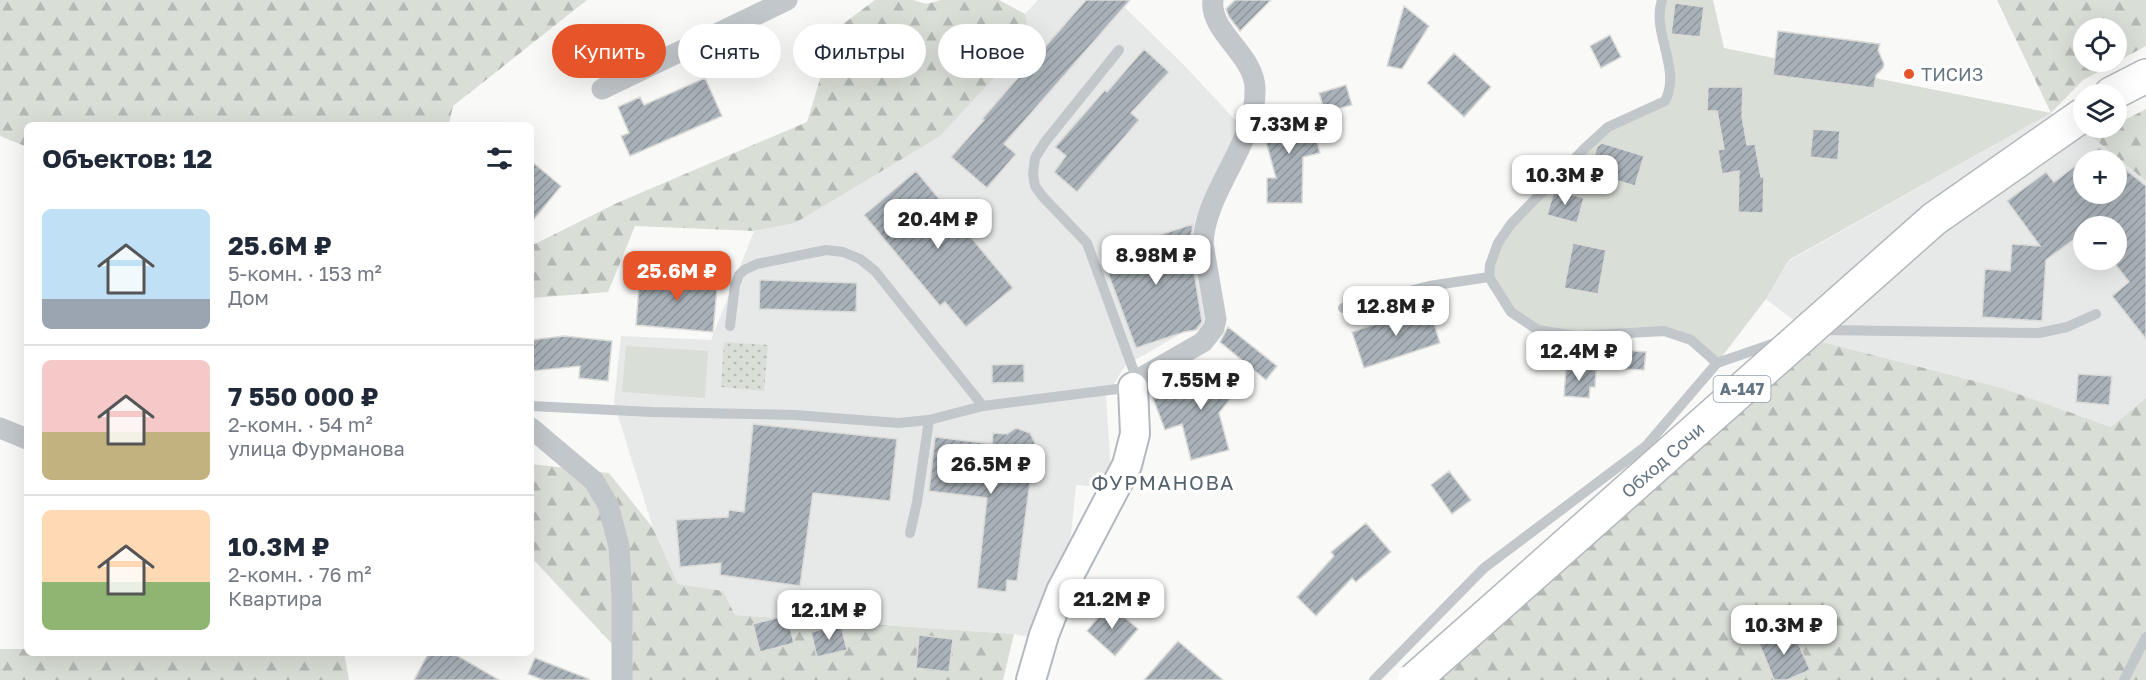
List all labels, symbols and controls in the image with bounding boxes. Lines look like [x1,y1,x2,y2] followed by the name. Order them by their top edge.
[2073,18,2127,270] map controls
[2073,18,2127,72] button: locate
[552,24,666,78] chip: Купить
[678,24,781,78] chip: Снять
[793,24,926,78] chip: Фильтры
[938,24,1046,78] chip: Новое
[1921,63,1983,85] place label: ТИСИЗ
[1902,67,1916,81] marker: ТИСИЗ
[2073,84,2127,138] button: layers
[1234,104,1344,155] pin: 7.33M ₽
[1250,111,1328,135] text: 7.33M ₽
[483,142,516,175] icon: filters
[42,143,212,174] text: Объектов: 12
[2073,150,2127,204] button: +
[1510,155,1620,206] pin: 10.3M ₽
[1526,162,1604,186] text: 10.3M ₽
[883,199,993,250] pin: 20.4M ₽
[898,206,978,230] text: 20.4M ₽
[2073,216,2127,270] button: −
[228,230,332,261] text: 25.6M ₽
[90,233,162,305] icon: home
[1101,235,1211,286] pin: 8.98M ₽
[1116,242,1197,266] text: 8.98M ₽
[622,251,732,302] pin: 25.6M ₽
[637,258,717,282] text: 25.6M ₽
[228,261,382,285] text: 5-комн. · 153 m²
[228,285,269,309] text: Дом
[1341,286,1451,337] pin: 12.8M ₽
[1357,293,1435,317] text: 12.8M ₽
[1524,331,1634,382] pin: 12.4M ₽
[1540,338,1618,362] text: 12.4M ₽
[1146,360,1256,411] pin: 7.55M ₽
[1162,367,1240,391] text: 7.55M ₽
[1714,376,1770,402] road number: А-147
[228,381,379,412] text: 7 550 000 ₽
[90,384,162,456] icon: home
[228,412,373,436] text: 2-комн. · 54 m²
[1616,417,1708,502] street label: Обход Сочи
[228,436,405,460] text: улица Фурманова
[936,444,1046,495] pin: 26.5M ₽
[951,451,1031,475] text: 26.5M ₽
[1091,470,1235,494] district label: ФУРМАНОВА
[228,531,330,562] text: 10.3M ₽
[90,534,162,606] icon: home
[228,562,372,586] text: 2-комн. · 76 m²
[1057,579,1167,630] pin: 21.2M ₽
[228,586,322,610] text: Квартира
[1073,586,1151,610] text: 21.2M ₽
[774,590,884,641] pin: 12.1M ₽
[791,597,867,621] text: 12.1M ₽
[1729,605,1839,656] pin: 10.3M ₽
[1745,612,1823,636] text: 10.3M ₽

